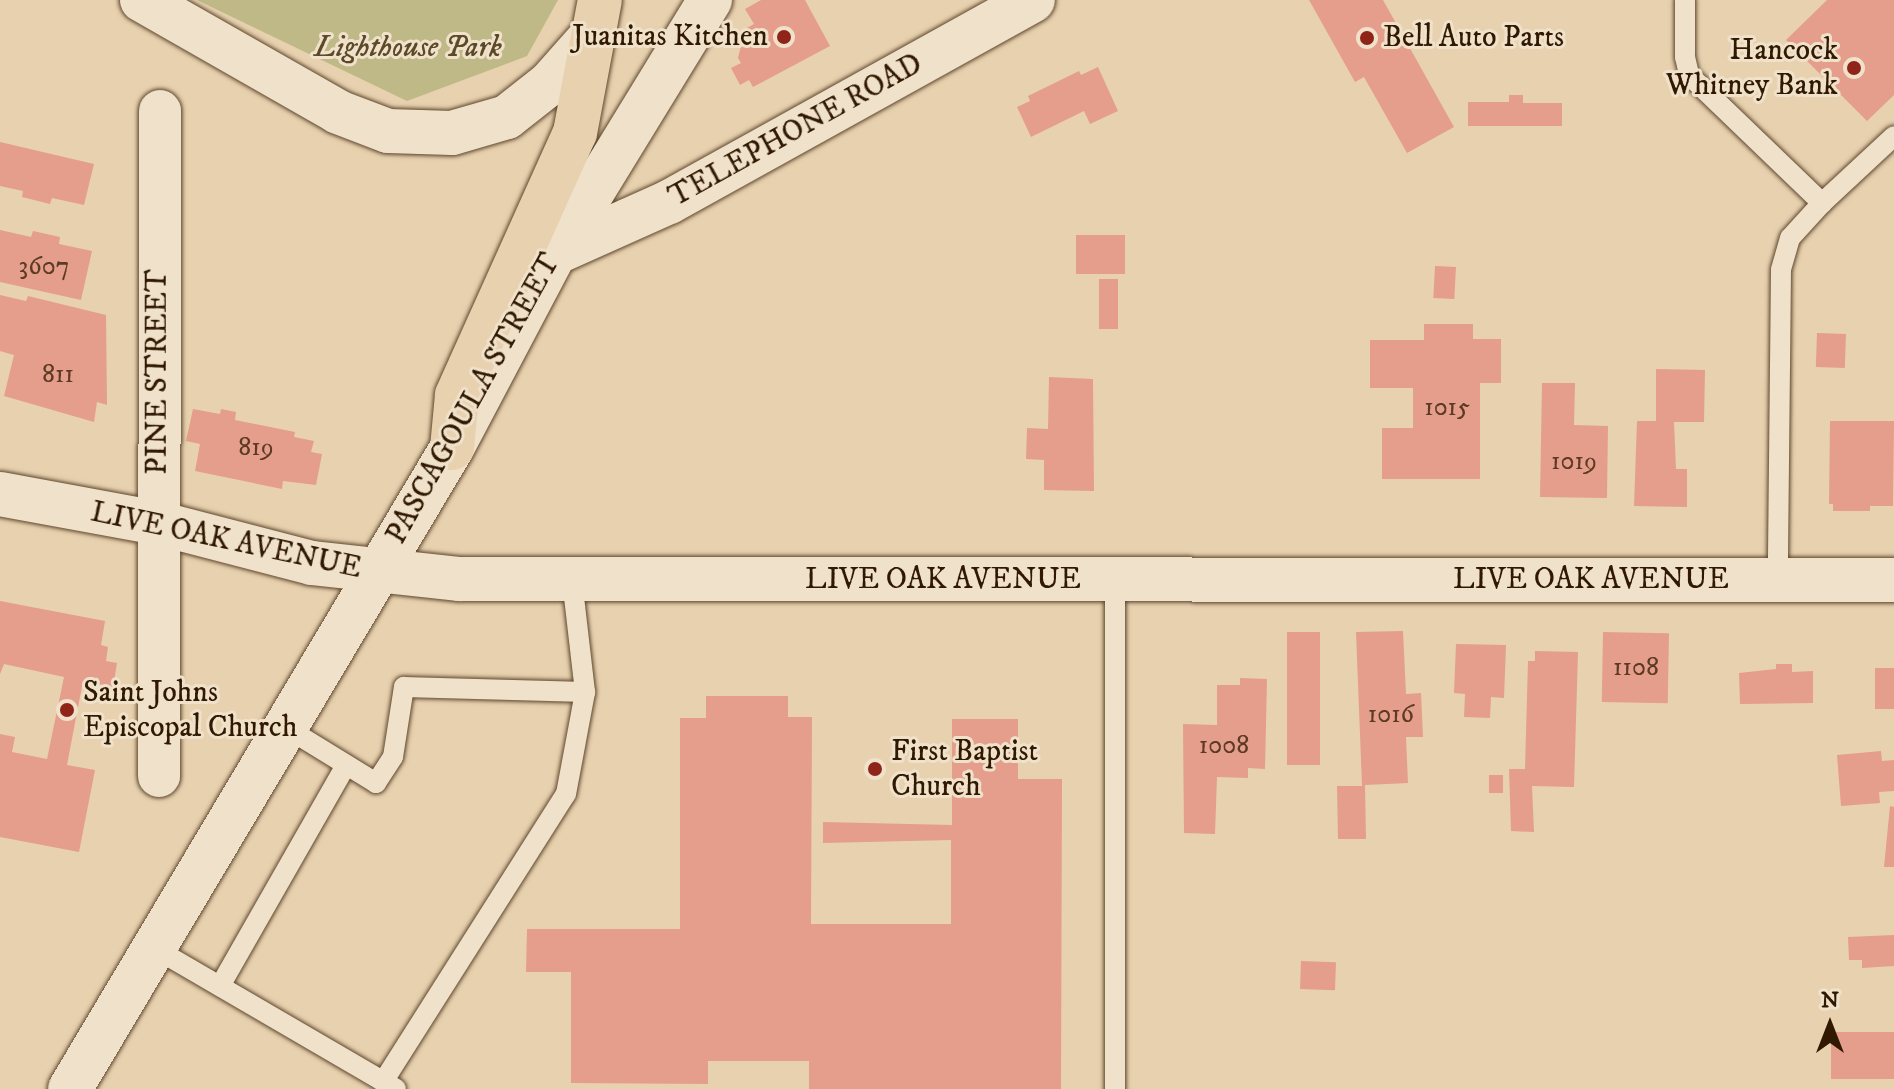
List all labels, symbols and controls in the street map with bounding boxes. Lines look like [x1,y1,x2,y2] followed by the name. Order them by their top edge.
[572,19,768,55] place label: Juanitas Kitchen
[1383,20,1564,56] place label: Bell Auto Parts
[775,28,793,46] marker: Juanitas Kitchen
[1358,29,1376,47] marker: Bell Auto Parts
[314,30,502,66] park label: Lighthouse Park
[1666,33,1838,104] place label: Hancock Whitney Bank
[663,46,929,216] street label: TELEPHONE ROAD
[1845,59,1863,77] marker: Hancock Whitney Bank
[379,247,569,551] street label: PASCAGOULA STREET
[19,251,69,283] house number: 3607
[140,269,176,475] street label: PINE STREET
[42,359,74,391] house number: 811
[1424,392,1470,424] house number: 1015
[238,432,274,464] house number: 819
[1551,446,1597,478] house number: 1019
[87,495,365,587] street label: LIVE OAK AVENUE
[805,562,1081,598] street label: LIVE OAK AVENUE
[1453,562,1729,598] street label: LIVE OAK AVENUE
[1613,652,1659,684] house number: 1108
[83,675,298,746] place label: Saint Johns Episcopal Church
[1368,699,1414,731] house number: 1016
[58,701,76,719] marker: Saint Johns Episcopal Church
[1199,730,1249,762] house number: 1008
[891,734,1038,804] place label: First Baptist Church
[866,760,884,778] marker: First Baptist Church
[1790,985,1870,1065] north arrow
[1821,987,1839,1014] text: N

